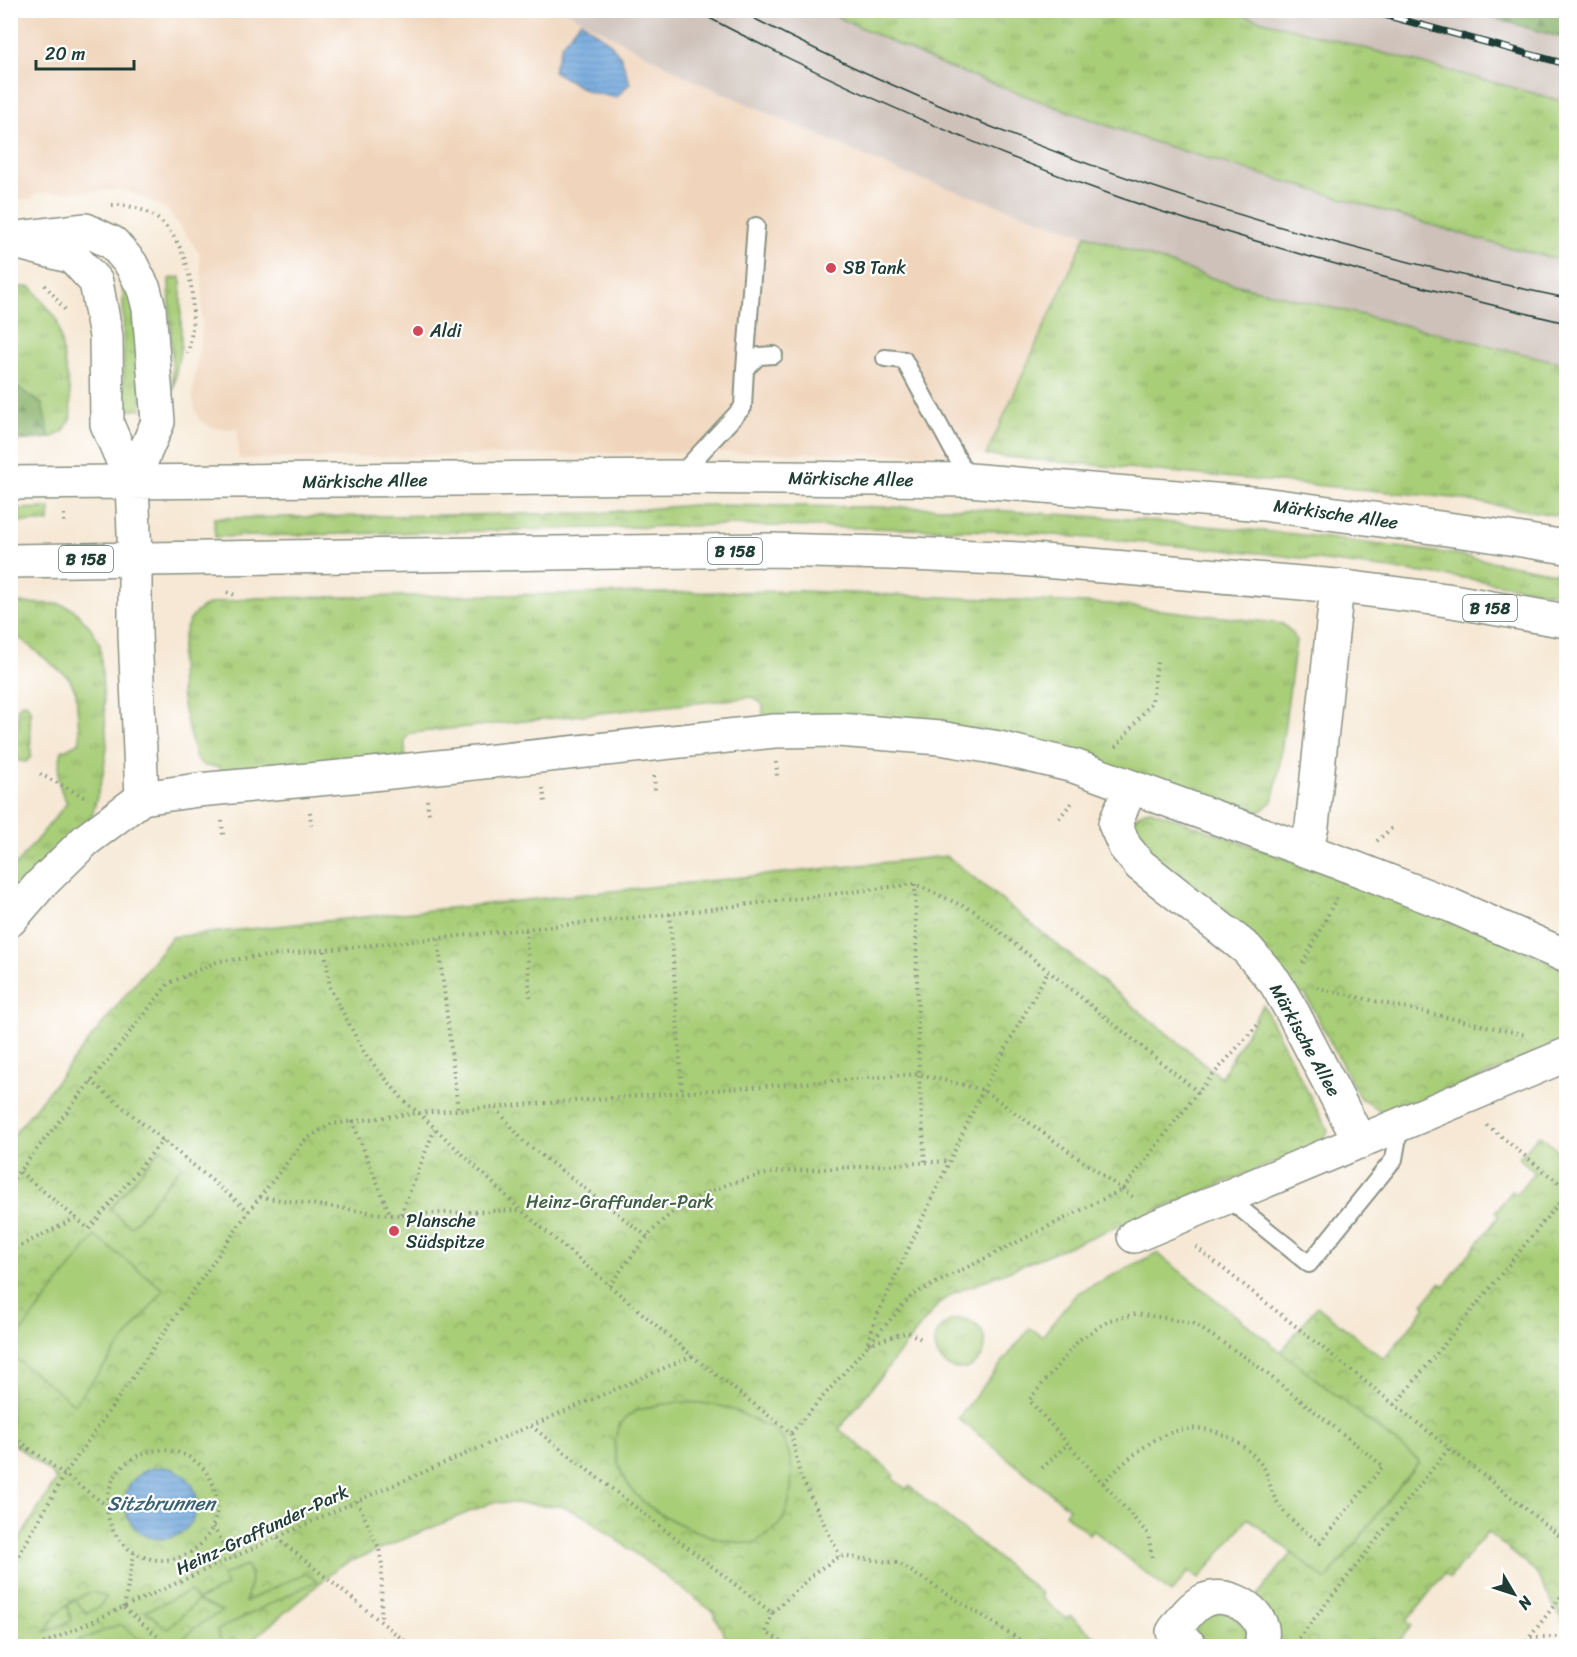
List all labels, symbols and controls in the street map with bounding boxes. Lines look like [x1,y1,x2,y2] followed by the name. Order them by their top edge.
[36,33,134,71] scale bar
[45,38,85,70] text: 20 m
[843,252,907,284] place label: SB Tank
[824,261,838,275] marker: SB Tank
[429,315,462,347] place label: Aldi
[411,324,425,338] marker: Aldi
[788,462,914,496] street label: Märkische Allee
[302,464,428,498] street label: Märkische Allee
[1272,489,1400,539] street label: Märkische Allee
[708,538,762,564] road number: B 158
[59,546,113,572] road number: B 158
[1463,595,1517,621] road number: B 158
[1261,977,1349,1103] street label: Märkische Allee
[526,1186,714,1218] park label: Heinz-Graffunder-Park
[406,1205,485,1258] place label: Plansche Südspitze
[387,1224,401,1238] marker: Plansche Südspitze
[170,1476,354,1584] street label: Heinz-Graffunder-Park
[107,1486,217,1521] water label: Sitzbrunnen
[1484,1564,1544,1624] north arrow
[1510,1589,1541,1617] text: N

